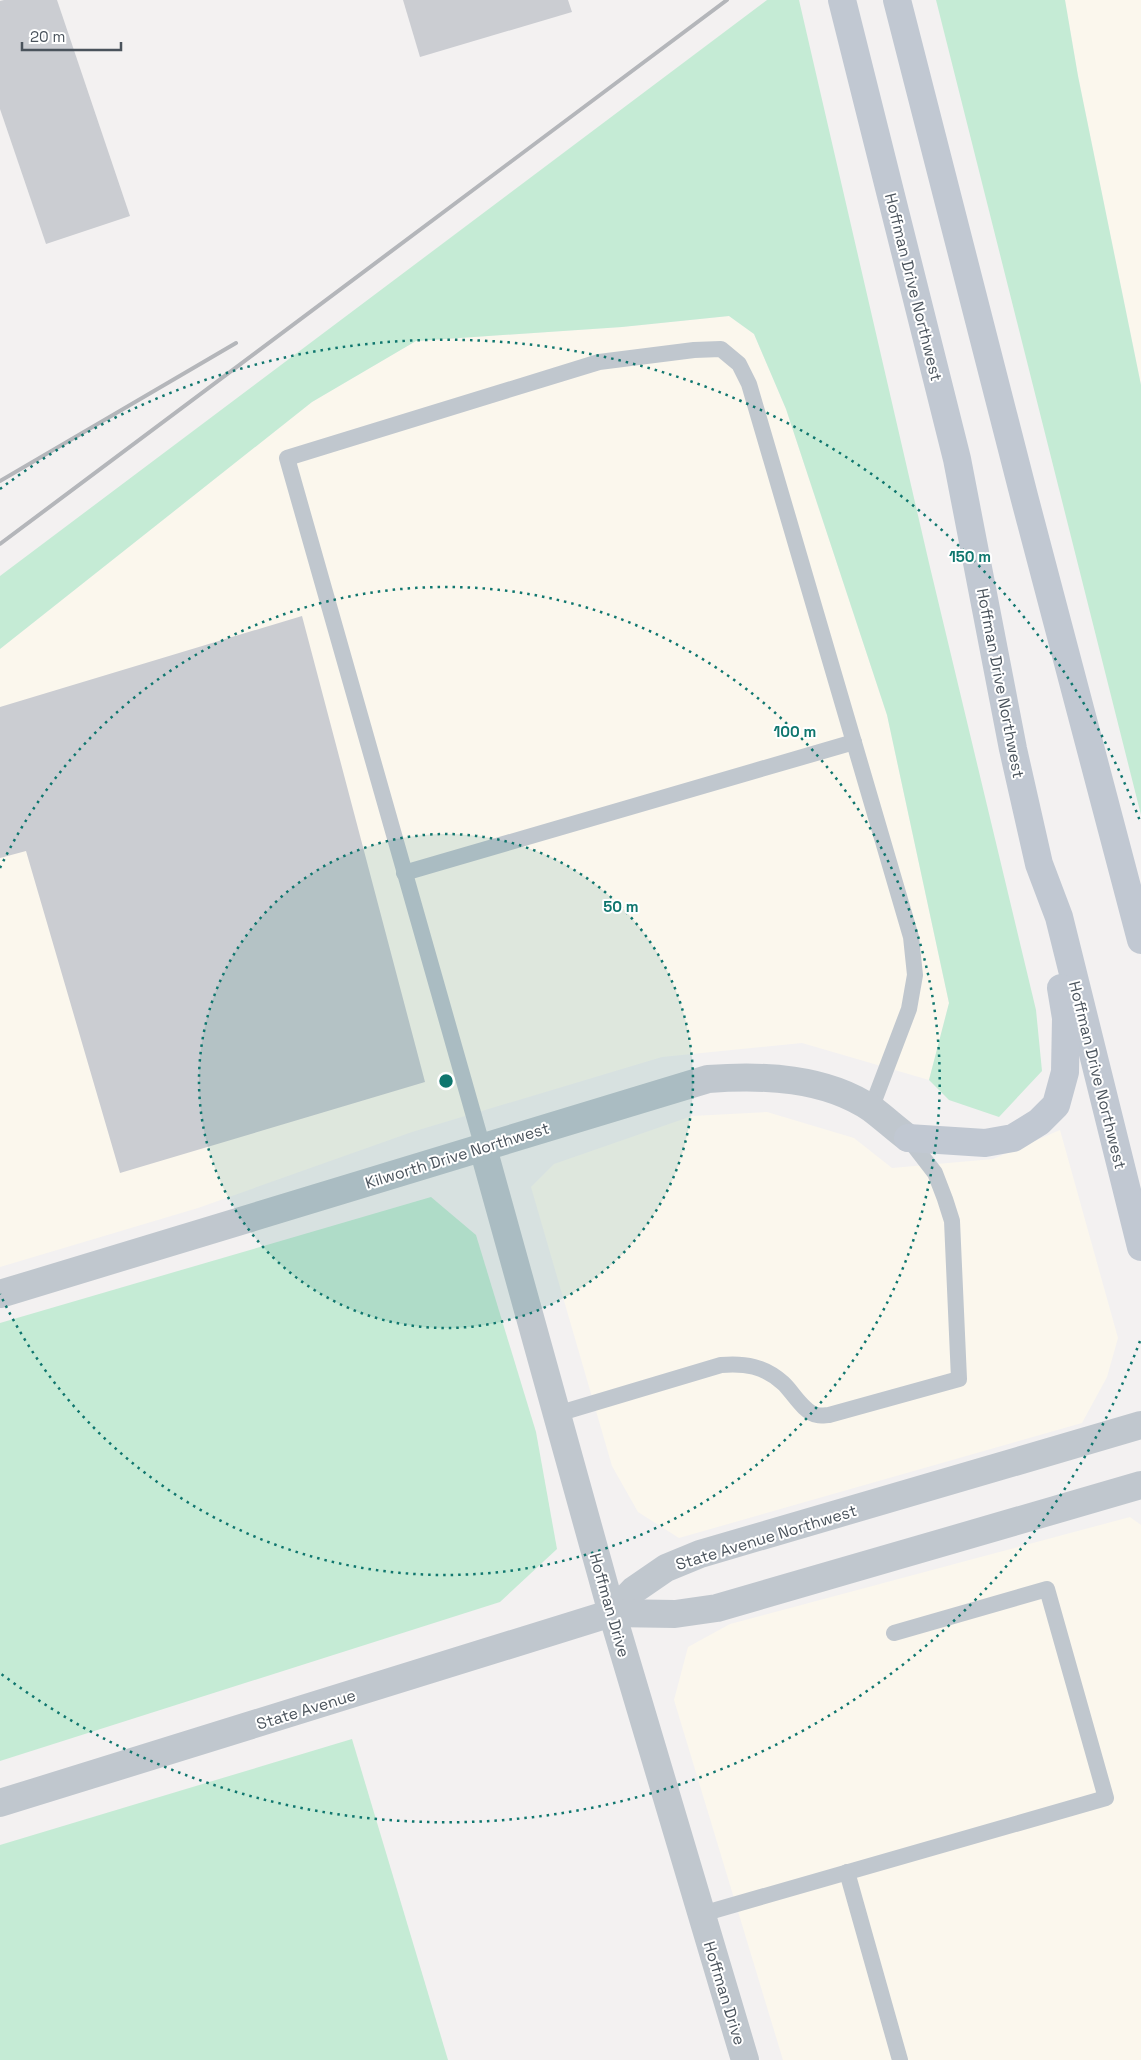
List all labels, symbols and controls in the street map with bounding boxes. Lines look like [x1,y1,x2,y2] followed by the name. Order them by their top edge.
[22,20,121,52] scale bar
[30,27,65,46] text: 20 m
[880,191,947,383] street label: Hoffman Drive Northwest
[949,547,991,566] text: 150 m
[972,586,1029,780] street label: Hoffman Drive Northwest
[774,722,816,741] text: 100 m
[603,897,639,916] text: 50 m
[1064,979,1131,1171] street label: Hoffman Drive Northwest
[437,1072,455,1090] centre of rings
[363,1117,552,1193] street label: Kilworth Drive Northwest
[673,1500,859,1575] street label: State Avenue Northwest
[585,1551,634,1660] street label: Hoffman Drive
[254,1684,358,1735] street label: State Avenue
[699,1939,750,2048] street label: Hoffman Drive

